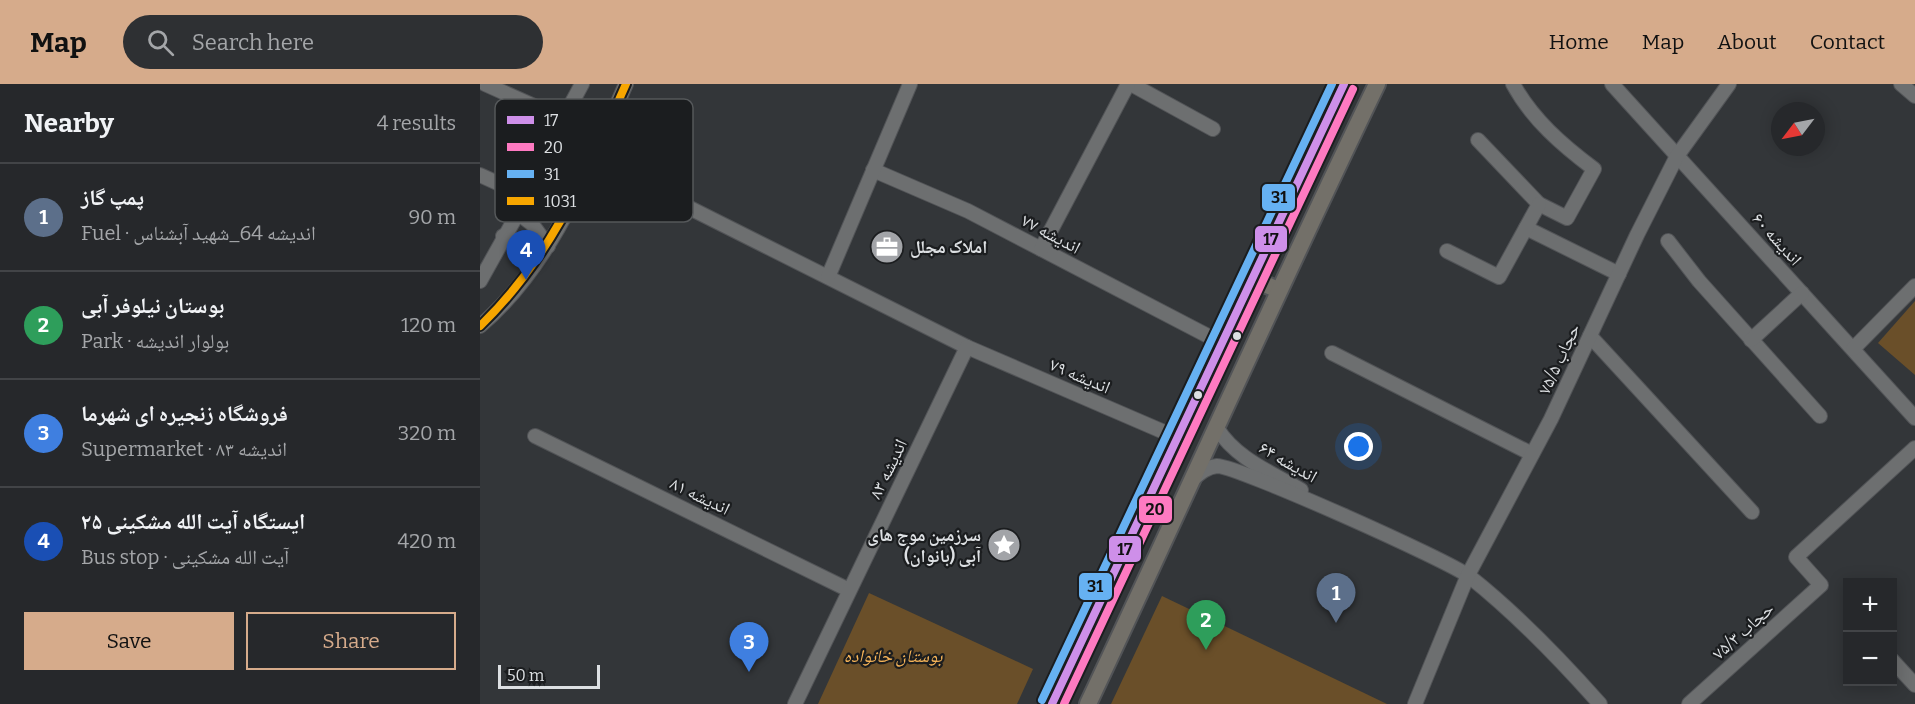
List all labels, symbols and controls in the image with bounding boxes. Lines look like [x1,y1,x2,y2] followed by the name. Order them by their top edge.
[123,15,543,69] search box
[30,26,87,59] text: Map
[144,26,177,59] icon: search
[192,29,314,56] text: Search here
[1549,29,1609,55] text: Home
[1642,29,1684,55] text: Map
[1717,29,1777,55] text: About
[1810,29,1885,55] text: Contact
[495,99,693,222] legend
[1771,102,1825,156] north arrow
[24,108,114,139] text: Nearby
[377,111,456,135] text: 4 results
[544,111,558,130] text: 17
[544,138,563,157] text: 20
[544,165,560,184] text: 31
[1261,183,1296,212] line badge: 31
[81,184,144,211] text: پمپ گاز
[1271,188,1287,207] text: 31
[544,192,577,211] text: 1031
[39,205,48,229] text: 1
[408,205,456,229] text: 90 m
[1747,208,1807,270] street label: اندیشه ۶۰
[1018,209,1084,259] street label: اندیشه ۷۷
[81,221,316,245] text: Fuel · اندیشه 64_شهید آبشناس
[1254,225,1288,253] line badge: 17
[869,229,905,265] office icon: املاک مجلل
[506,230,546,280] pin: 4
[1263,230,1279,249] text: 17
[910,236,987,258] place label: املاک مجلل
[81,292,224,319] text: بوستان نیلوفر آبی
[38,313,49,337] text: 2
[401,313,456,337] text: 120 m
[1533,320,1585,398] street label: حجاب ۷۵/۵
[81,329,229,353] text: Park · بولوار اندیشه
[1231,330,1243,342] unlabelled marker
[1046,353,1114,399] street label: اندیشه ۷۹
[1192,389,1204,401] unlabelled marker
[81,400,288,427] text: فروشگاه زنجیره ای شهرما
[38,421,49,445] text: 3
[398,421,456,445] text: 320 m
[1344,432,1373,461] your location
[864,436,912,502] street label: اندیشه ۸۳
[81,437,287,461] text: Supermarket · اندیشه ۸۳
[1255,437,1321,487] street label: اندیشه ۶۴
[667,472,733,520] street label: اندیشه ۸۱
[1138,495,1173,524] line badge: 20
[1145,500,1165,519] text: 20
[81,508,305,535] text: ایستگاه آیت الله مشکینی ۲۵
[867,524,981,567] place label: سرزمین موج های آبی (بانوان)
[986,527,1022,563] place icon: سرزمین موج های آبی (بانوان)
[37,529,50,553] text: 4
[398,529,456,553] text: 420 m
[1108,535,1142,563] line badge: 17
[1117,540,1133,559] text: 17
[81,545,289,569] text: Bus stop · آیت الله مشکینی
[1078,572,1113,601] line badge: 31
[1316,574,1356,623] pin: 1
[1087,577,1103,596] text: 31
[1843,578,1897,686] map controls
[1843,578,1897,632] button: +
[1708,598,1778,664] street label: حجاب ۷۵/۳
[1186,600,1226,650] pin: 2
[24,612,234,670] button: Save
[246,612,456,670] button: Share
[730,622,768,672] pin: 3
[1843,632,1897,686] button: −
[844,645,943,667] park label: بوستان خانواده
[498,662,600,690] scale bar
[507,666,544,685] text: 50 m

